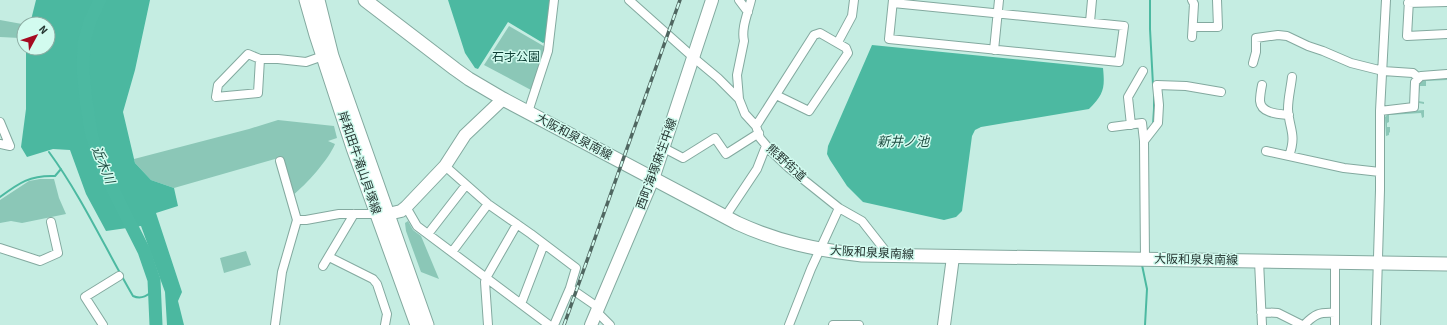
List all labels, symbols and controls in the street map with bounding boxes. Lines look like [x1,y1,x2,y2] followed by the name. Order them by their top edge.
[16,16,56,56] north arrow
[35,22,51,38] text: N
[492,49,540,66] park label: 石才公園
[333,109,385,217] street label: 岸和田牛滝山貝塚線
[533,110,615,164] street label: 大阪和泉泉南線
[633,116,681,212] street label: 西町海塚麻生中線
[877,133,931,151] water label: 新井ノ池
[762,141,810,185] street label: 熊野街道
[87,144,119,188] water label: 近木川
[830,242,914,264] street label: 大阪和泉泉南線
[1154,251,1238,269] street label: 大阪和泉泉南線

